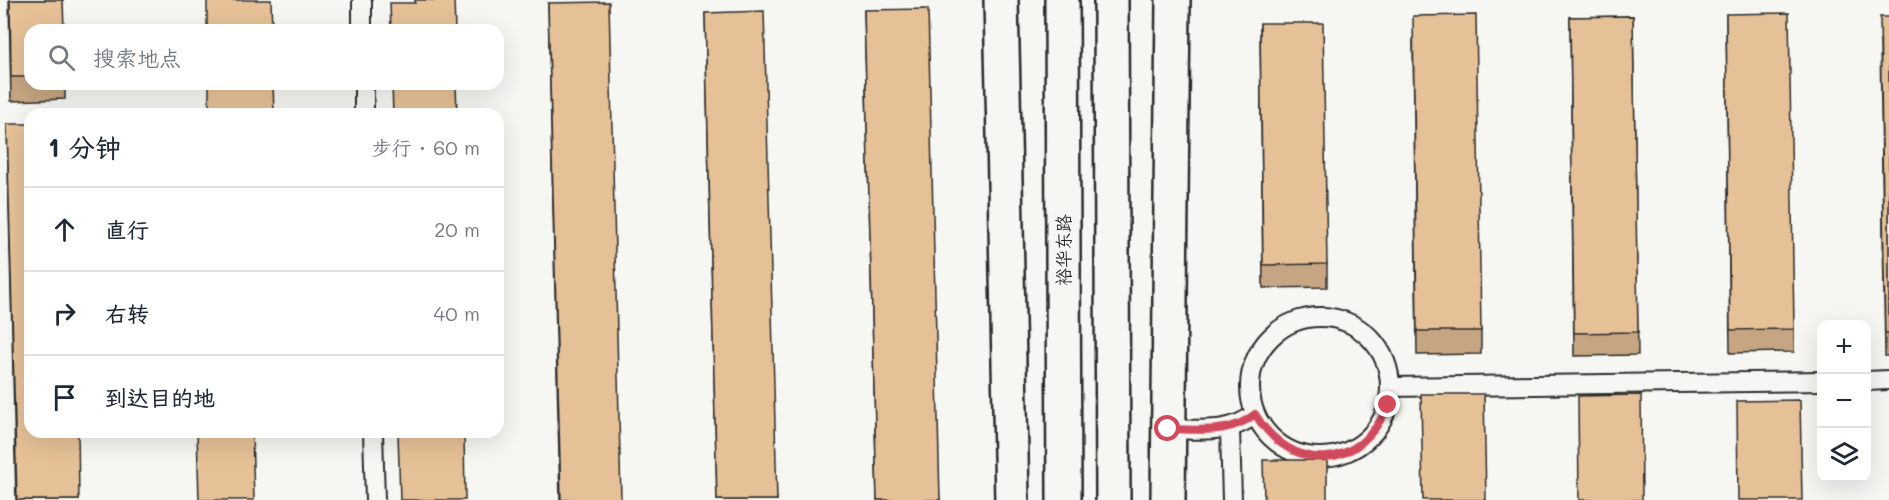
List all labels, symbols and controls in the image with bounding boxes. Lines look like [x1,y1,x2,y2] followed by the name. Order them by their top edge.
[24,24,504,90] search box
[45,41,78,74] icon: search
[93,43,181,72] text: 搜索地点
[48,130,121,164] text: 1 分钟
[372,134,480,160] text: 步行 · 60 m
[48,213,81,246] icon: ahead
[1051,214,1075,286] street label: 裕华东路
[105,215,149,244] text: 直行
[434,216,480,242] text: 20 m
[48,297,81,330] icon: right
[105,299,149,328] text: 右转
[434,300,480,326] text: 40 m
[1817,320,1871,482] map controls
[1817,320,1871,374] button: +
[1817,374,1871,428] button: −
[48,381,81,414] icon: arrive
[105,383,215,412] text: 到达目的地
[1374,391,1400,417] route end
[1154,415,1180,441] route start
[1817,428,1871,482] button: layers

